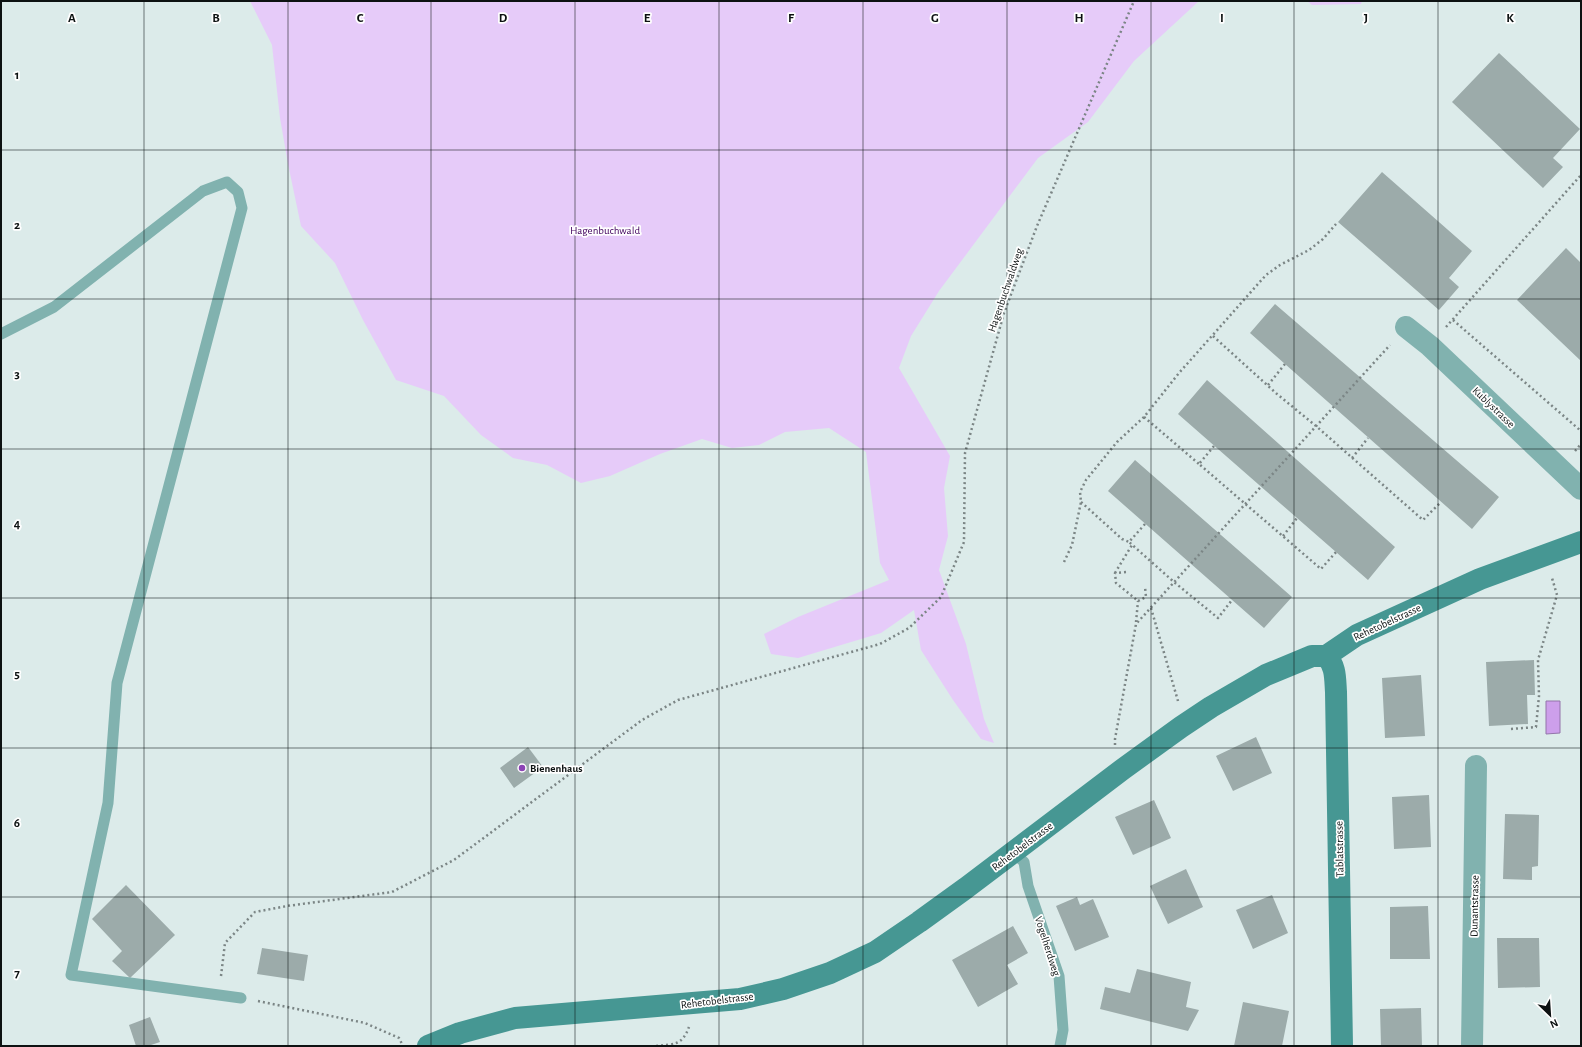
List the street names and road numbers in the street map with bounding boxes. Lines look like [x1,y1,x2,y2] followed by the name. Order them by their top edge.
[986,246,1025,333] street label: Hagenbuchwaldweg
[1470,385,1517,430] street label: Kublystrasse
[1352,602,1423,643] street label: Rehetobelstrasse
[990,820,1055,873] street label: Rehetobelstrasse
[1334,821,1345,877] street label: Tablatstrasse
[1468,875,1481,937] street label: Dunantstrasse
[1033,915,1063,978] street label: Vogelherdweg
[680,991,754,1010] street label: Rehetobelstrasse

